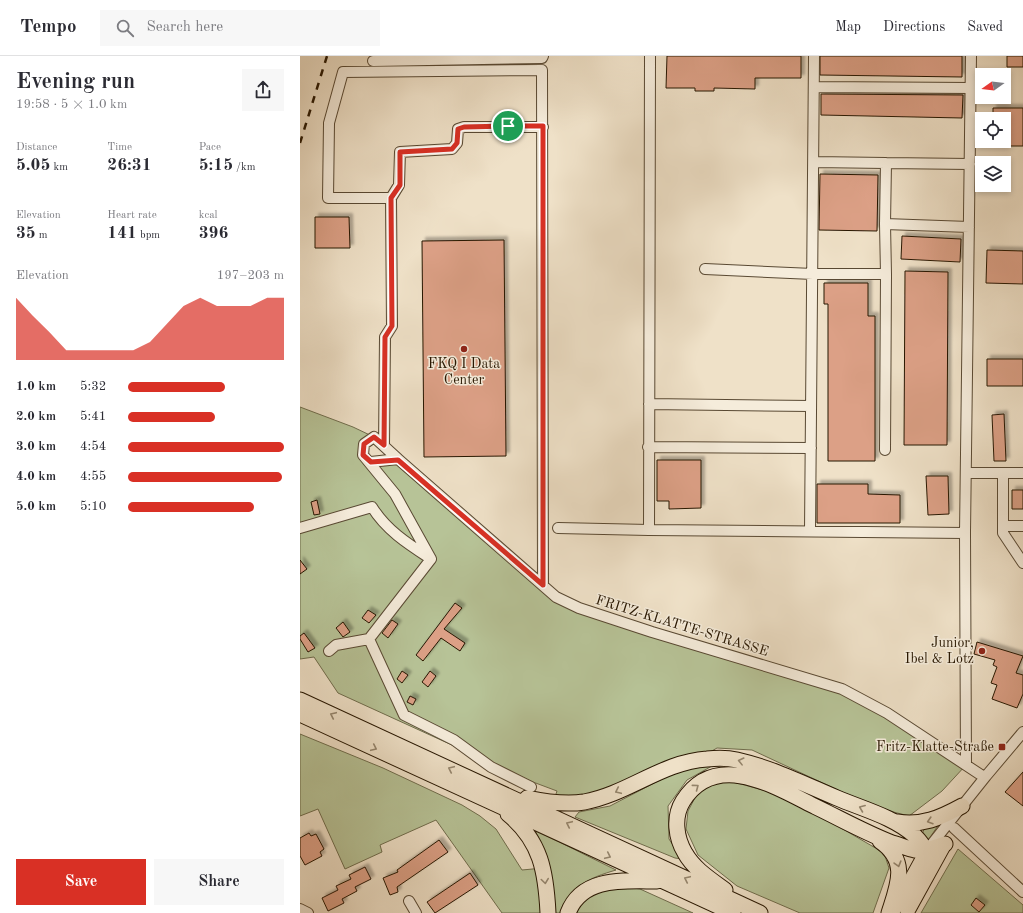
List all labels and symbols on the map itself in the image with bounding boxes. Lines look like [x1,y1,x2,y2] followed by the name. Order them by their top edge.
[975,68,1011,104] north arrow
[491,109,525,143] pin
[459,344,469,354] marker: FKQ I Data Center
[428,357,500,387] place label: FKQ I Data Center
[594,593,770,659] street label: FRITZ-KLATTE-STRASSE
[905,636,974,666] place label: Junior, Ibel & Lotz
[977,646,987,656] marker: Junior, Ibel & Lotz
[330,712,338,720] one-way arrow
[876,740,994,754] place label: Fritz-Klatte-Straße
[997,742,1007,752] marker: Fritz-Klatte-Straße
[369,743,377,751] one-way arrow
[738,758,744,766] one-way arrow
[448,766,456,774] one-way arrow
[692,785,699,792] one-way arrow
[614,786,622,794] one-way arrow
[859,805,866,813] one-way arrow
[926,816,933,825] one-way arrow
[566,821,574,829] one-way arrow
[603,851,611,859] one-way arrow
[893,861,901,867] one-way arrow
[684,876,691,884] one-way arrow
[540,878,549,884] one-way arrow

